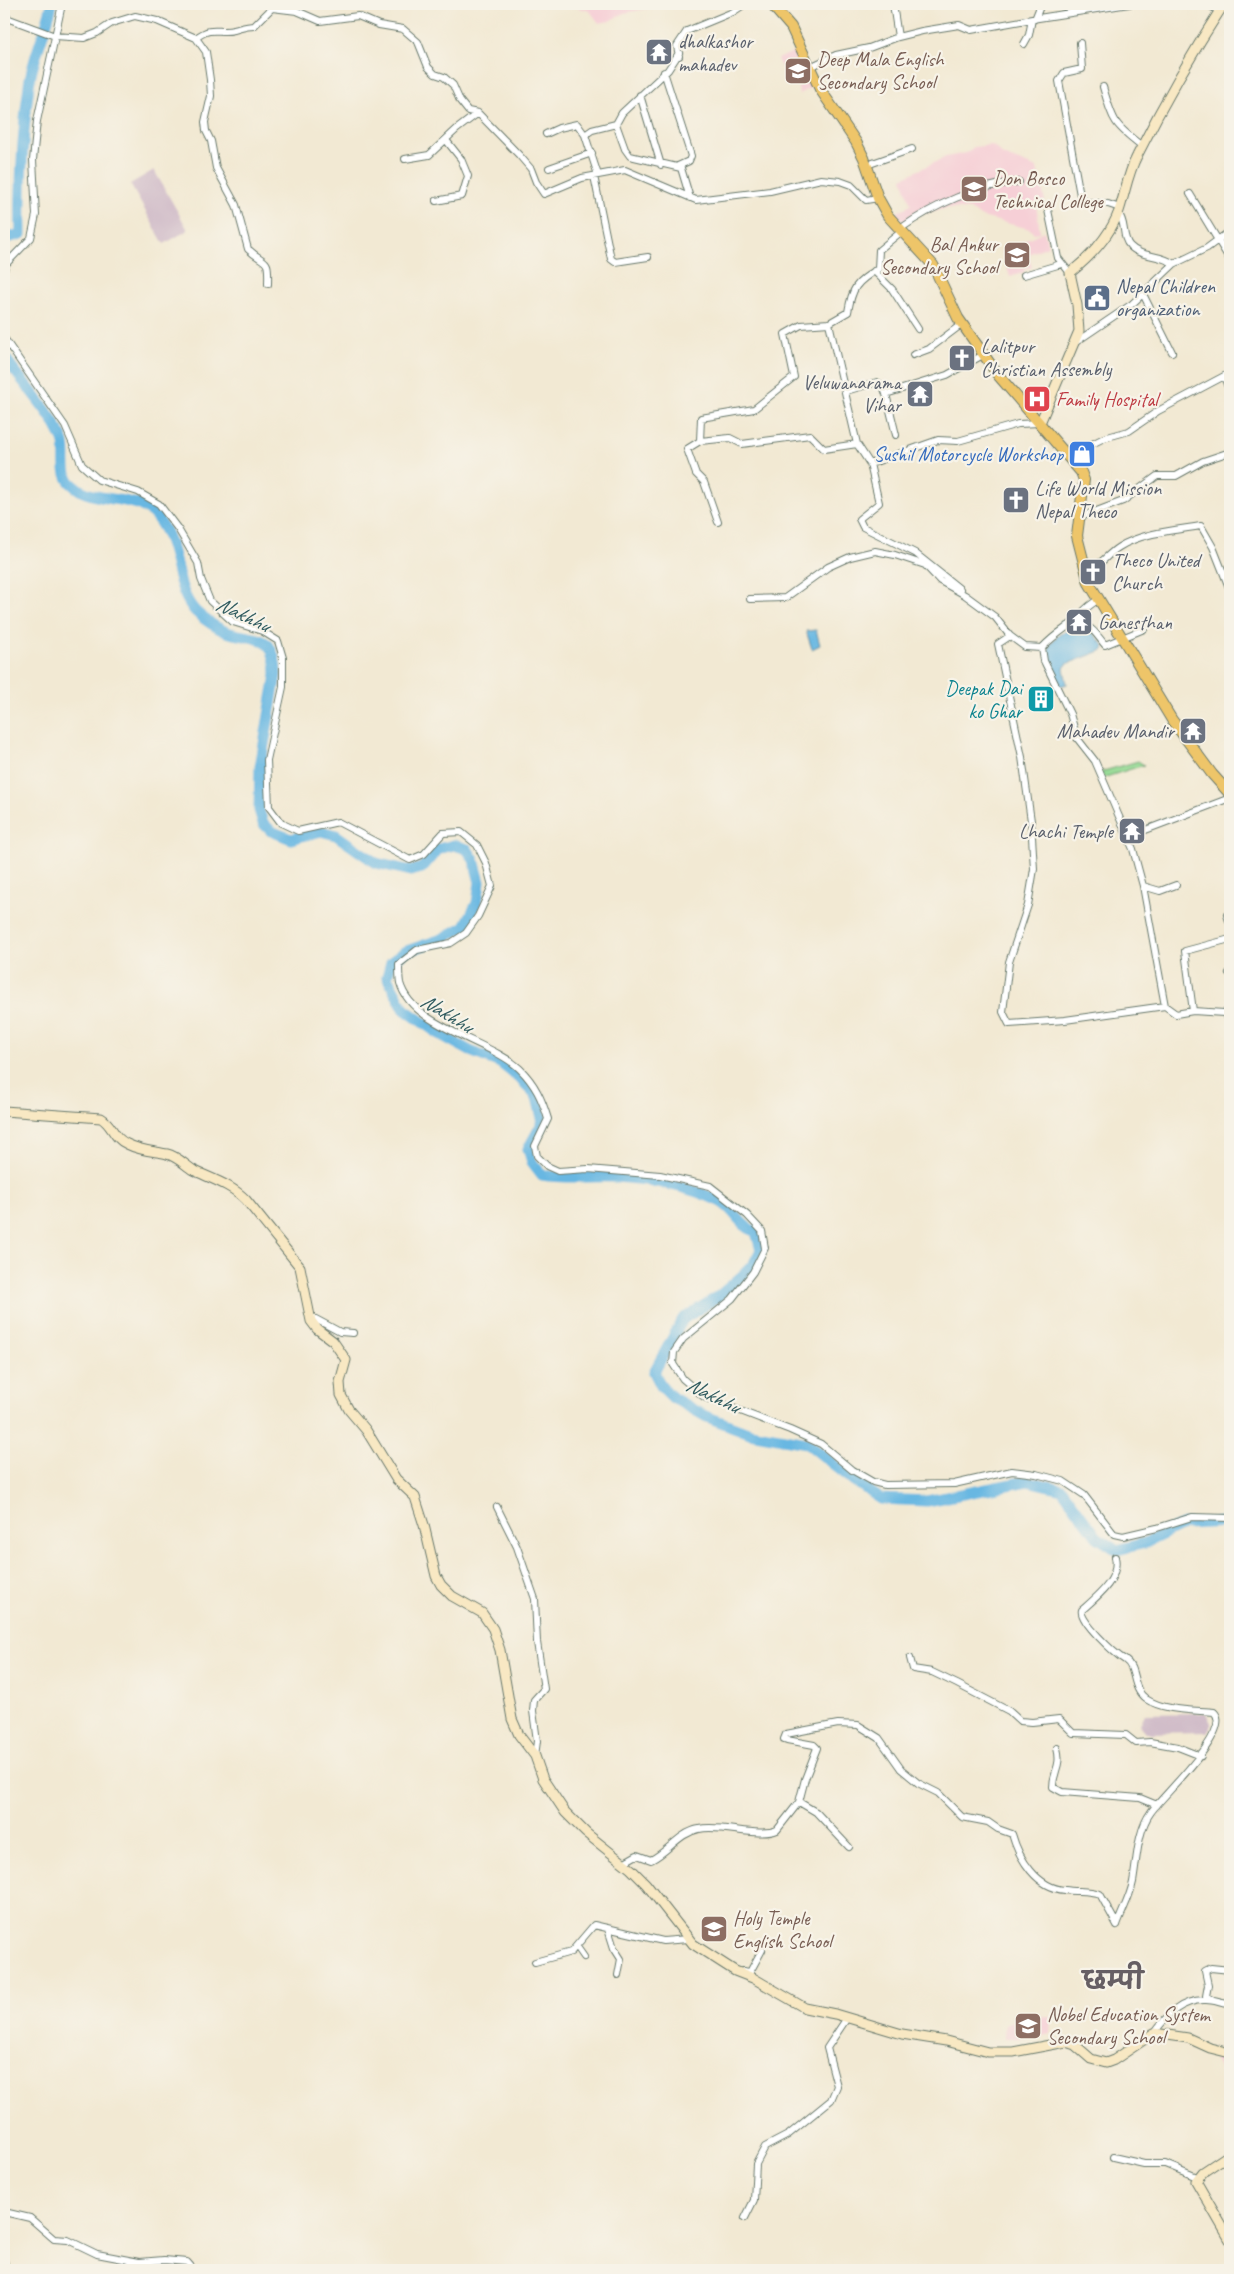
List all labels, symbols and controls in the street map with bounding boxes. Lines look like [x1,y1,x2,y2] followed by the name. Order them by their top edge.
[678,29,754,77] place label: dhalkashor mahadev
[644,37,674,67] temple icon: dhalkashor mahadev
[817,47,945,95] place label: Deep Mala English Secondary School
[783,56,813,86] school or university icon: Deep Mala English Secondary School
[993,166,1104,214] place label: Don Bosco Technical College
[959,174,989,204] school or university icon: Don Bosco Technical College
[880,232,1002,280] place label: Bal Ankur Secondary School
[1002,240,1032,270] school or university icon: Bal Ankur Secondary School
[1116,274,1216,322] place label: Nepal Children organization
[1082,283,1112,313] public building icon: Nepal Children organization
[981,334,1112,382] place label: Lalitpur Christian Assembly
[947,343,977,373] church icon: Lalitpur Christian Assembly
[802,370,903,418] place label: Veluwanarama Vihar
[905,379,935,409] temple icon: Veluwanarama Vihar
[1022,384,1052,414] hospital icon: Family Hospital
[1056,387,1161,412] place label: Family Hospital
[1067,439,1097,469] shop icon: Sushil Motorcycle Workshop
[873,442,1064,467] place label: Sushil Motorcycle Workshop
[1035,476,1162,524] place label: Life World Mission Nepal Theco
[1001,485,1031,515] church icon: Life World Mission Nepal Theco
[1112,548,1203,596] place label: Theco United Church
[1078,557,1108,587] church icon: Theco United Church
[212,590,277,639] water label: Nakhhu
[1064,607,1094,637] temple icon: Ganesthan
[1098,610,1173,635] place label: Ganesthan
[945,676,1024,724] place label: Deepak Dai ko Ghar
[1026,684,1056,714] building icon: Deepak Dai ko Ghar
[1178,716,1208,746] temple icon: Mahadev Mandir
[1057,719,1176,744] place label: Mahadev Mandir
[1117,816,1147,846] temple icon: Lhachi Temple
[1019,819,1114,844] place label: Lhachi Temple
[416,987,481,1040] water label: Nakhhu
[682,1371,747,1420] water label: Nakhhu
[733,1906,835,1954] place label: Holy Temple English School
[699,1914,729,1944] school or university icon: Holy Temple English School
[1081,1961,1146,1997] district label: छम्पी
[1047,2002,1212,2050] place label: Nobel Education System Secondary School
[1013,2011,1043,2041] school or university icon: Nobel Education System Secondary School

